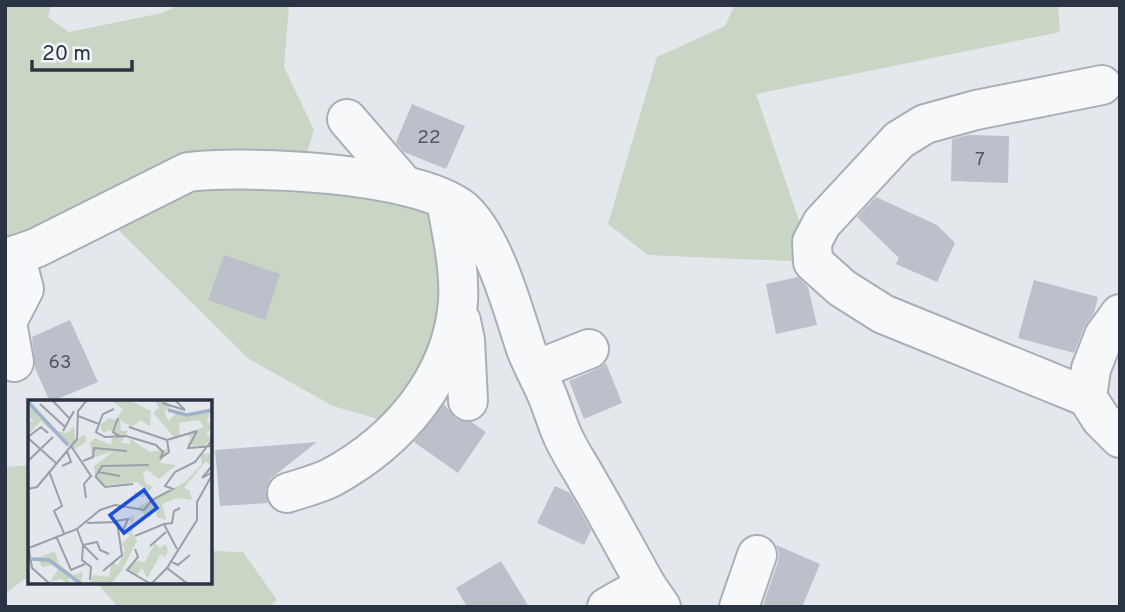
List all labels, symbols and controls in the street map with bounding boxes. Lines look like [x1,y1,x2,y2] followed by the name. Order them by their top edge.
[32,28,131,72] scale bar
[42,41,91,68] text: 20 m
[417,126,441,150] house number: 22
[975,148,985,172] house number: 7
[49,351,71,375] house number: 63
[28,400,212,584] inset map

